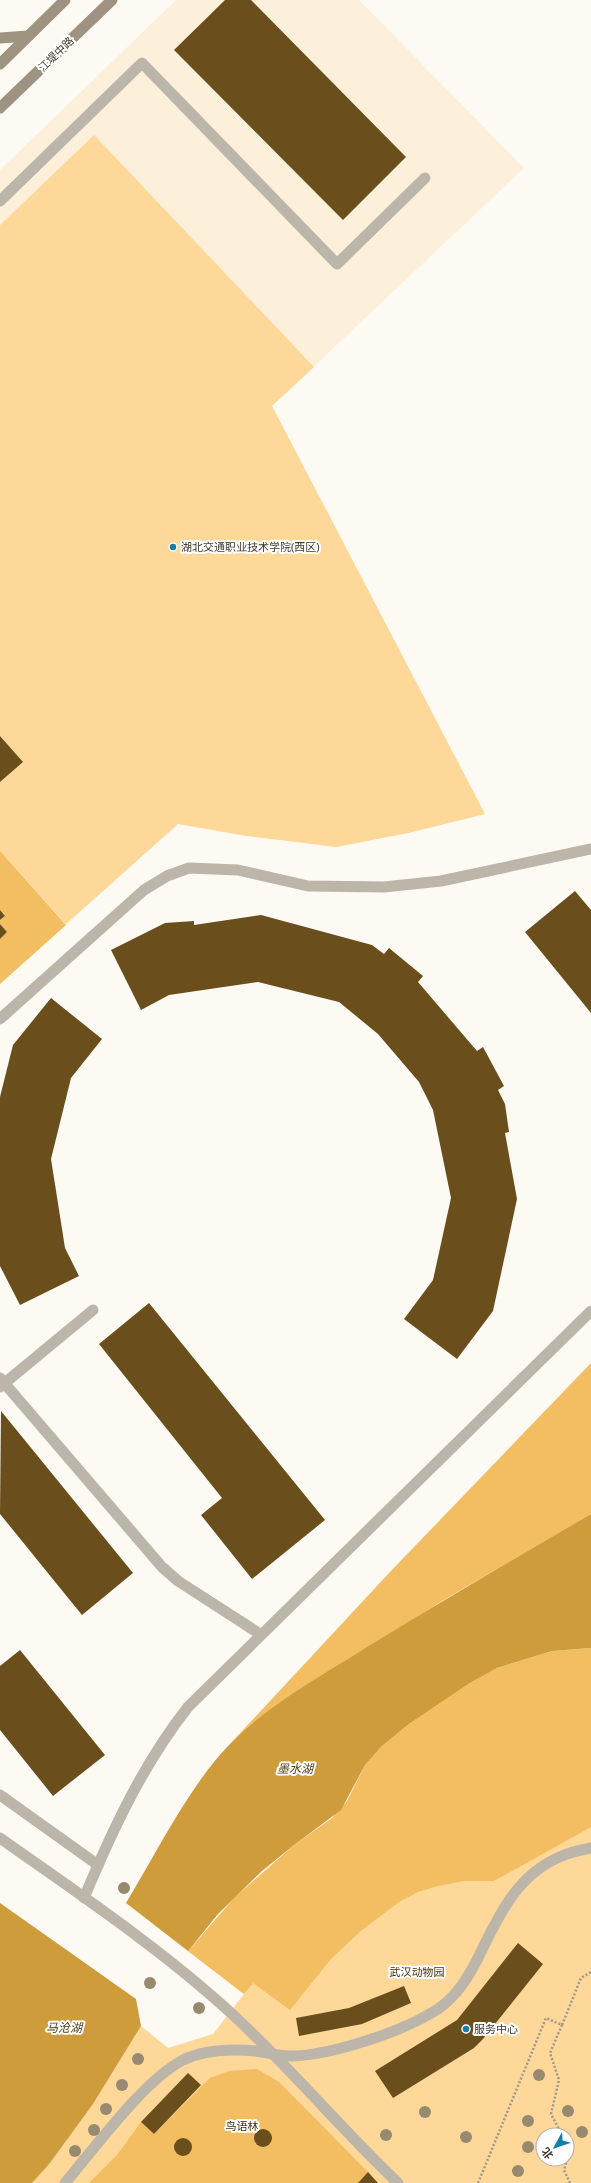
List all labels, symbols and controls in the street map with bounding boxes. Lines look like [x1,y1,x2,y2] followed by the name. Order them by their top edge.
[35,33,77,74] street label: 江堤中路
[181,539,320,554] place label: 湖北交通职业技术学院(西区)
[168,542,178,552] marker: 湖北交通职业技术学院(西区)
[277,1760,315,1777] water label: 墨水湖
[390,1964,445,1979] park label: 武汉动物园
[46,2019,84,2036] water label: 马沧湖
[474,2021,518,2036] place label: 服务中心
[461,2024,471,2034] marker: 服务中心
[226,2118,259,2133] park label: 鸟语林
[535,2127,575,2167] north arrow
[538,2145,556,2163] text: 北

